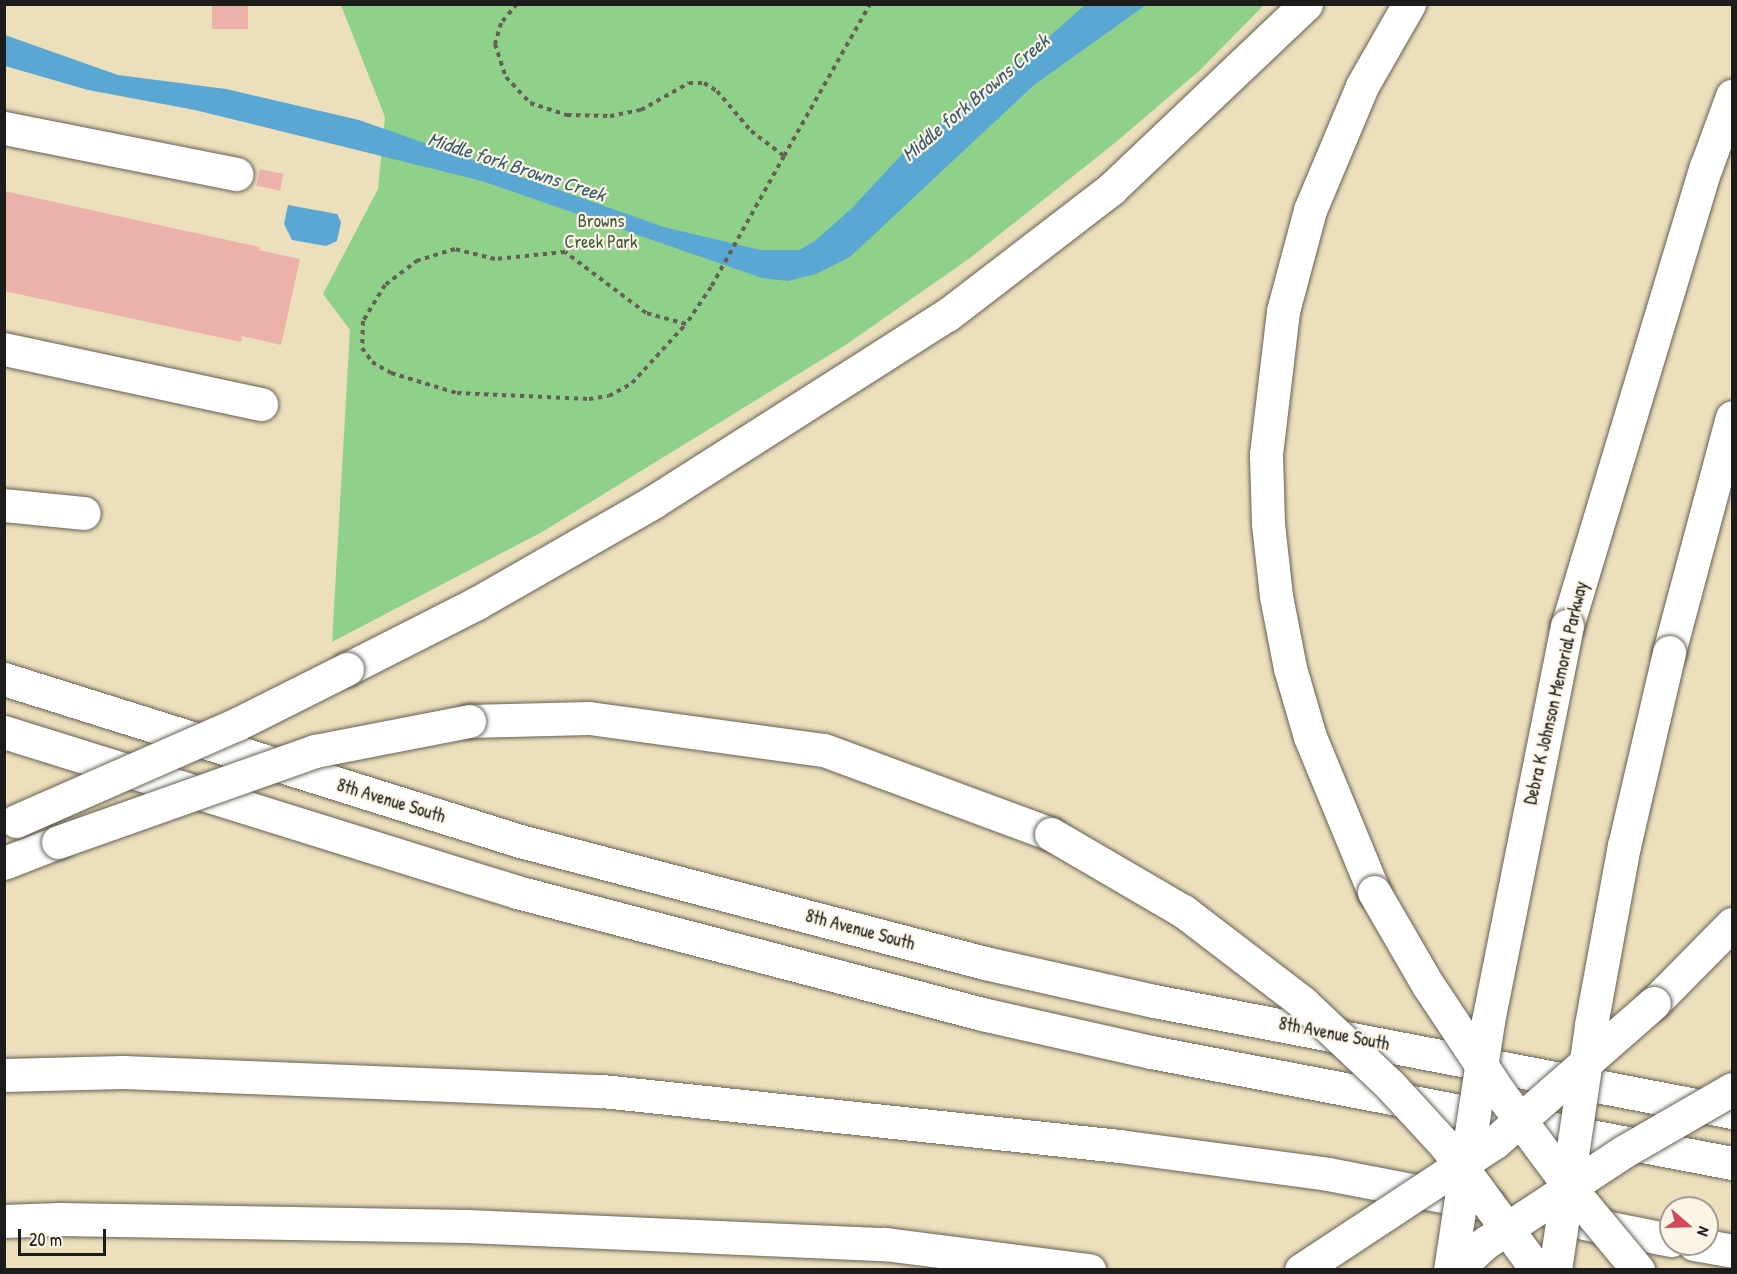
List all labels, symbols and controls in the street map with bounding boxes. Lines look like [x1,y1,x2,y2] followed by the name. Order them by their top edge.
[896,28,1054,166] water label: Middle fork Browns Creek
[425,126,609,206] water label: Middle fork Browns Creek
[565,211,637,254] park label: Browns Creek Park
[1520,579,1592,807] street label: Debra K Johnson Memorial Parkway
[334,774,448,828] street label: 8th Avenue South
[803,905,917,955] street label: 8th Avenue South
[1277,1013,1391,1055] street label: 8th Avenue South
[1659,1196,1719,1256] north arrow
[21,1217,110,1255] scale bar
[1692,1224,1716,1239] text: N
[29,1227,62,1252] text: 20 m

